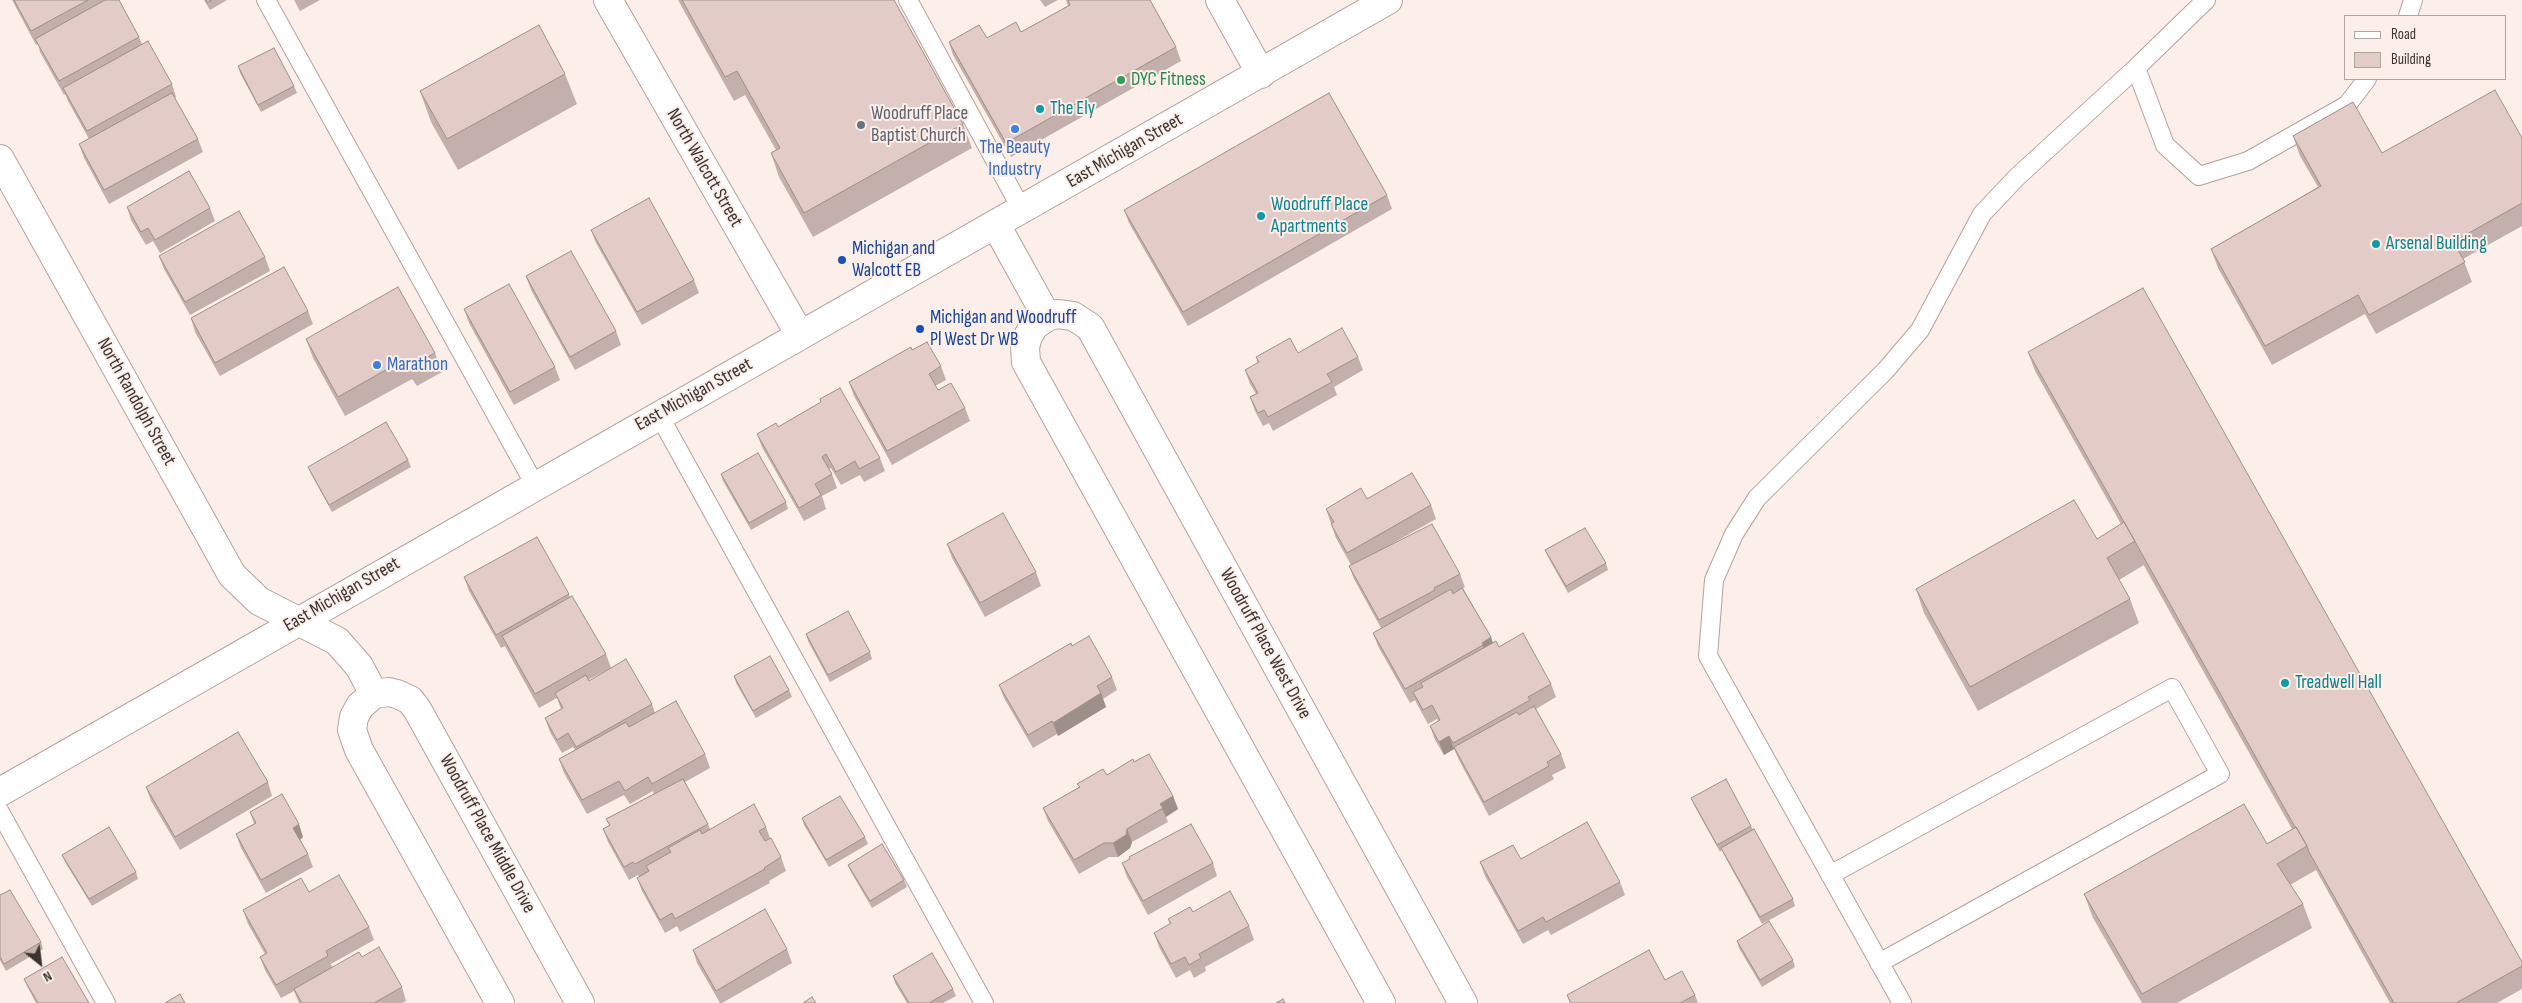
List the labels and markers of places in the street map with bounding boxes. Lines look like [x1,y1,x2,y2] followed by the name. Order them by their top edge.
[1131,69,1206,91] place label: DYC Fitness
[1115,74,1127,86] marker: DYC Fitness
[1050,98,1095,120] place label: The Ely
[871,103,968,147] place label: Woodruff Place Baptist Church
[1034,103,1046,115] marker: The Ely
[855,119,867,131] marker: Woodruff Place Baptist Church
[1009,123,1021,135] marker: The Beauty Industry
[980,137,1050,181] place label: The Beauty Industry
[1271,194,1368,238] place label: Woodruff Place Apartments
[1255,210,1267,222] marker: Woodruff Place Apartments
[2386,233,2487,255] place label: Arsenal Building
[852,238,935,282] place label: Michigan and Walcott EB
[2370,238,2382,250] marker: Arsenal Building
[836,254,848,266] marker: Michigan and Walcott EB
[930,307,1076,351] place label: Michigan and Woodruff Pl West Dr WB
[914,323,926,335] marker: Michigan and Woodruff Pl West Dr WB
[387,354,448,376] place label: Marathon
[371,359,383,371] marker: Marathon
[2295,672,2382,694] place label: Treadwell Hall
[2279,677,2291,689] marker: Treadwell Hall

